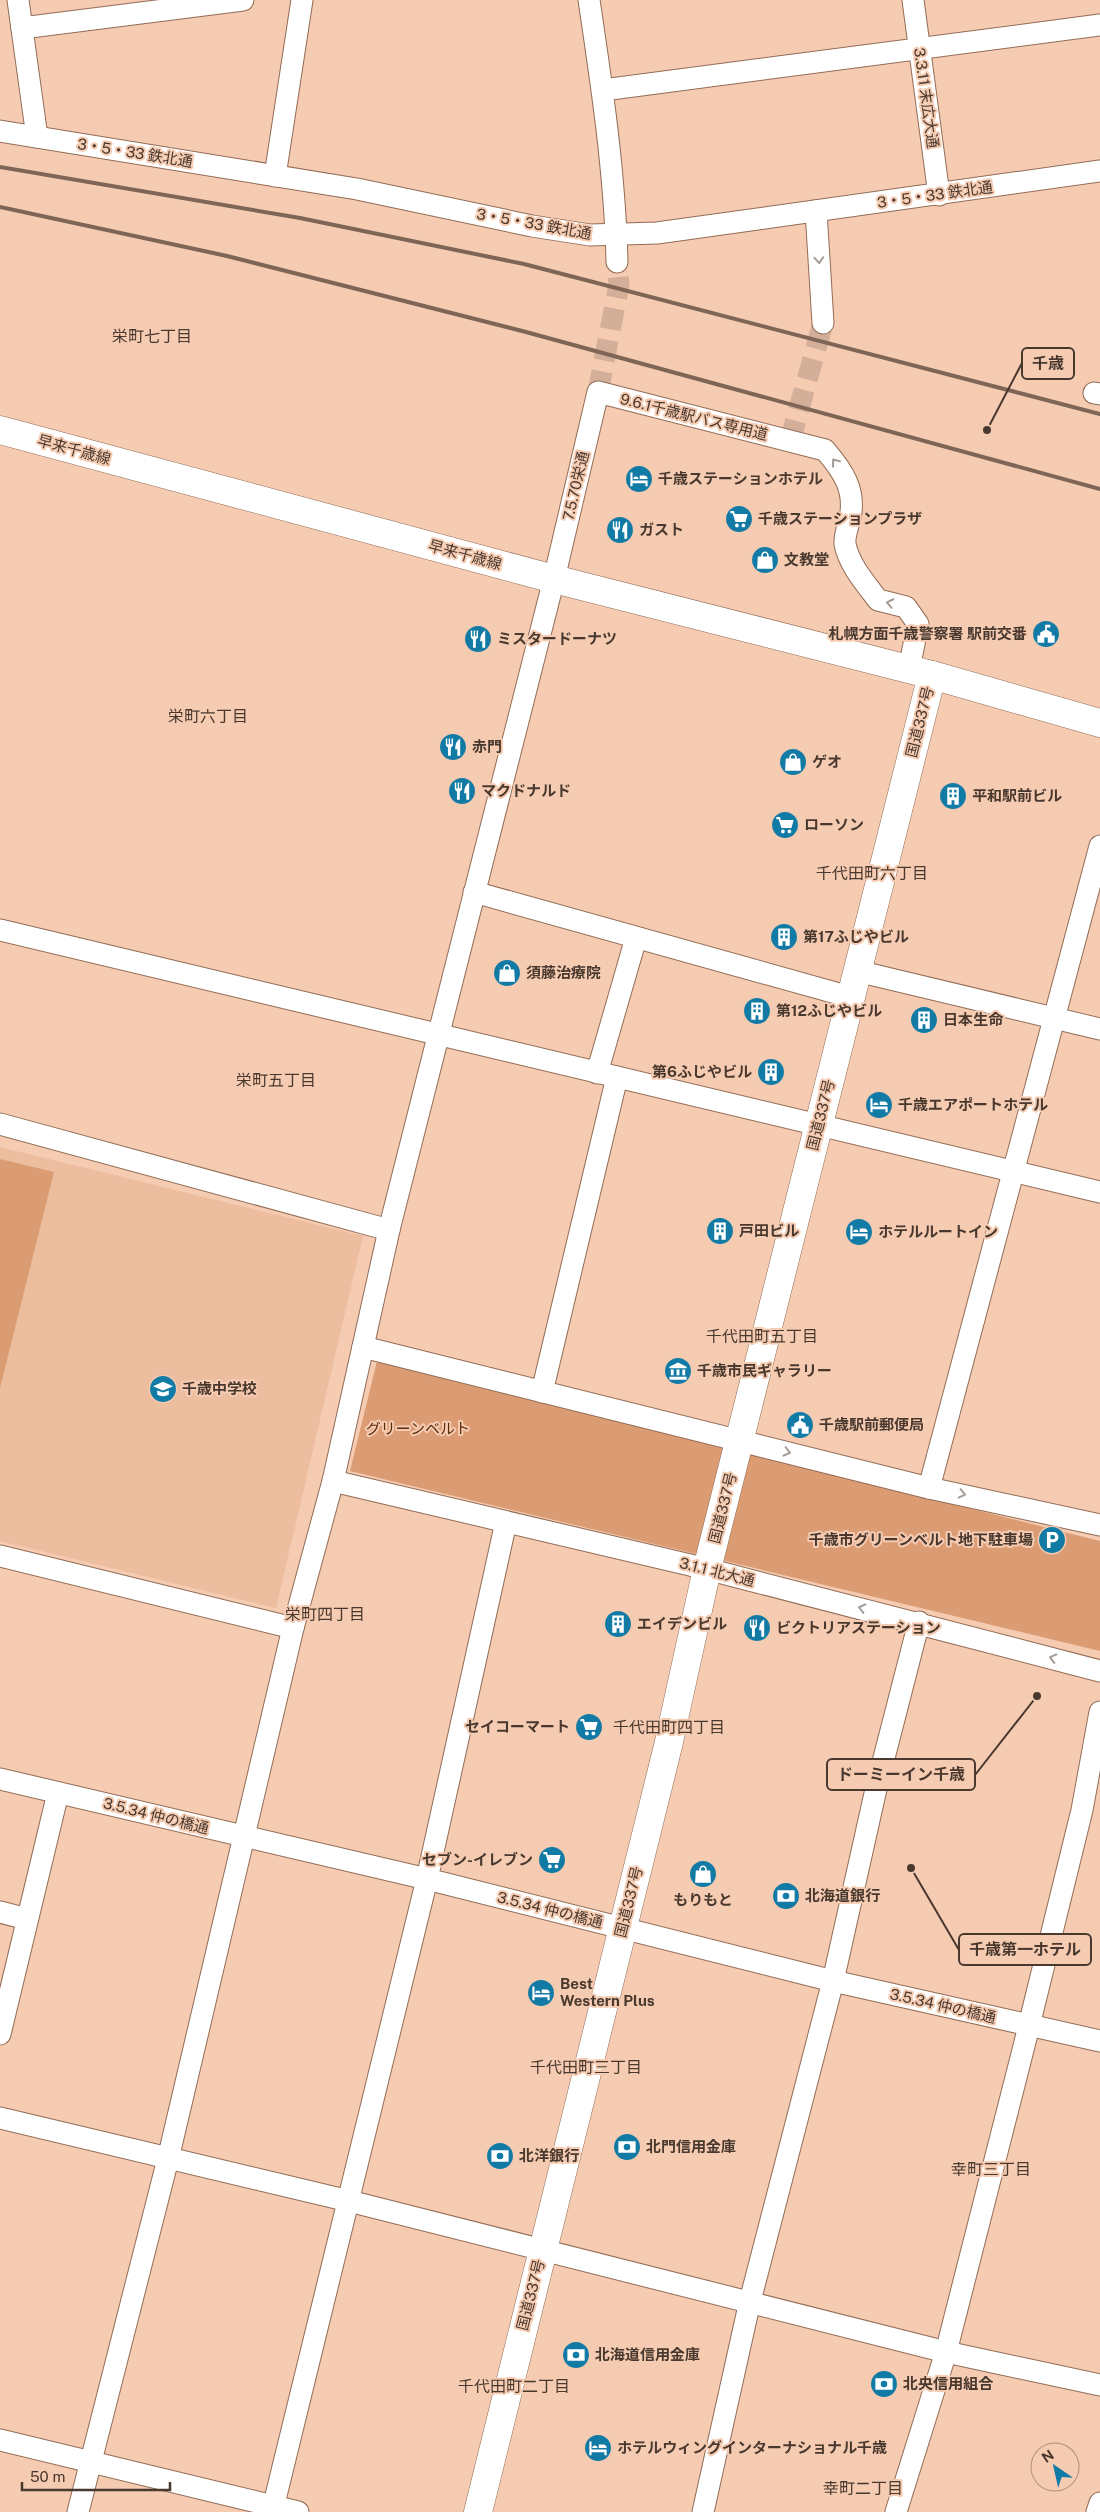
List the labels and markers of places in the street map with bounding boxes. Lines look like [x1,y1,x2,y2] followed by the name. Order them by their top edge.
[1022,348,1074,379] callout: 千歳
[624,464,654,494] hotel icon: 千歳ステーションホテル
[658,470,823,487] place label: 千歳ステーションホテル
[724,504,754,534] supermarket icon: 千歳ステーションプラザ
[758,510,922,527] place label: 千歳ステーションプラザ
[605,515,635,545] restaurant icon: ガスト
[639,521,684,538] place label: ガスト
[750,545,780,575] shop icon: 文教堂
[784,551,829,568] place label: 文教堂
[1031,619,1061,649] public building icon: 札幌方面千歳警察署 駅前交番
[463,624,493,654] restaurant icon: ミスタードーナツ
[829,625,1027,642] place label: 札幌方面千歳警察署 駅前交番
[497,630,617,647] place label: ミスタードーナツ
[438,732,468,762] restaurant icon: 赤門
[472,738,502,755] place label: 赤門
[778,747,808,777] shop icon: ゲオ
[812,753,842,770] place label: ゲオ
[447,776,477,806] restaurant icon: マクドナルド
[938,781,968,811] building icon: 平和駅前ビル
[481,782,571,799] place label: マクドナルド
[972,787,1062,804] place label: 平和駅前ビル
[770,810,800,840] supermarket icon: ローソン
[804,816,864,833] place label: ローソン
[769,922,799,952] building icon: 第17ふじやビル
[803,928,909,945] place label: 第17ふじやビル
[492,958,522,988] shop icon: 須藤治療院
[526,964,601,981] place label: 須藤治療院
[742,996,772,1026] building icon: 第12ふじやビル
[776,1002,882,1019] place label: 第12ふじやビル
[909,1005,939,1035] building icon: 日本生命
[943,1011,1004,1028] place label: 日本生命
[756,1057,786,1087] building icon: 第6ふじやビル
[652,1063,752,1080] place label: 第6ふじやビル
[864,1090,894,1120] hotel icon: 千歳エアポートホテル
[898,1096,1048,1113] place label: 千歳エアポートホテル
[705,1216,735,1246] building icon: 戸田ビル
[844,1217,874,1247] hotel icon: ホテルルートイン
[739,1222,799,1239] place label: 戸田ビル
[878,1223,998,1240] place label: ホテルルートイン
[663,1356,693,1386] museum icon: 千歳市民ギャラリー
[697,1362,832,1379] place label: 千歳市民ギャラリー
[148,1374,178,1404] school or university icon: 千歳中学校
[182,1380,257,1397] place label: 千歳中学校
[785,1410,815,1440] public building icon: 千歳駅前郵便局
[819,1416,924,1433] place label: 千歳駅前郵便局
[1037,1525,1067,1555] parking icon: 千歳市グリーンベルト地下駐車場
[809,1531,1033,1548] place label: 千歳市グリーンベルト地下駐車場
[603,1609,633,1639] building icon: エイデンビル
[742,1613,772,1643] restaurant icon: ビクトリアステーション
[637,1615,727,1632] place label: エイデンビル
[776,1619,941,1636] place label: ビクトリアステーション
[574,1712,604,1742] supermarket icon: セイコーマート
[465,1718,570,1735] place label: セイコーマート
[827,1759,975,1790] callout: ドーミーイン千歳
[537,1845,567,1875] supermarket icon: セブン-イレブン
[422,1851,533,1868] place label: セブン-イレブン
[688,1859,718,1889] shop icon: もりもと
[771,1881,801,1911] bank icon: 北海道銀行
[805,1887,880,1904] place label: 北海道銀行
[673,1891,733,1908] place label: もりもと
[959,1934,1091,1965] callout: 千歳第一ホテル
[560,1975,655,2009] place label: Best Western Plus
[526,1978,556,2008] hotel icon: Best Western Plus
[612,2132,642,2162] bank icon: 北門信用金庫
[646,2138,736,2155] place label: 北門信用金庫
[485,2141,515,2171] bank icon: 北洋銀行
[519,2147,579,2164] place label: 北洋銀行
[561,2340,591,2370] bank icon: 北海道信用金庫
[595,2346,700,2363] place label: 北海道信用金庫
[869,2369,899,2399] bank icon: 北央信用組合
[903,2375,994,2392] place label: 北央信用組合
[583,2433,613,2463] hotel icon: ホテルウィングインターナショナル千歳
[617,2439,887,2456] place label: ホテルウィングインターナショナル千歳

